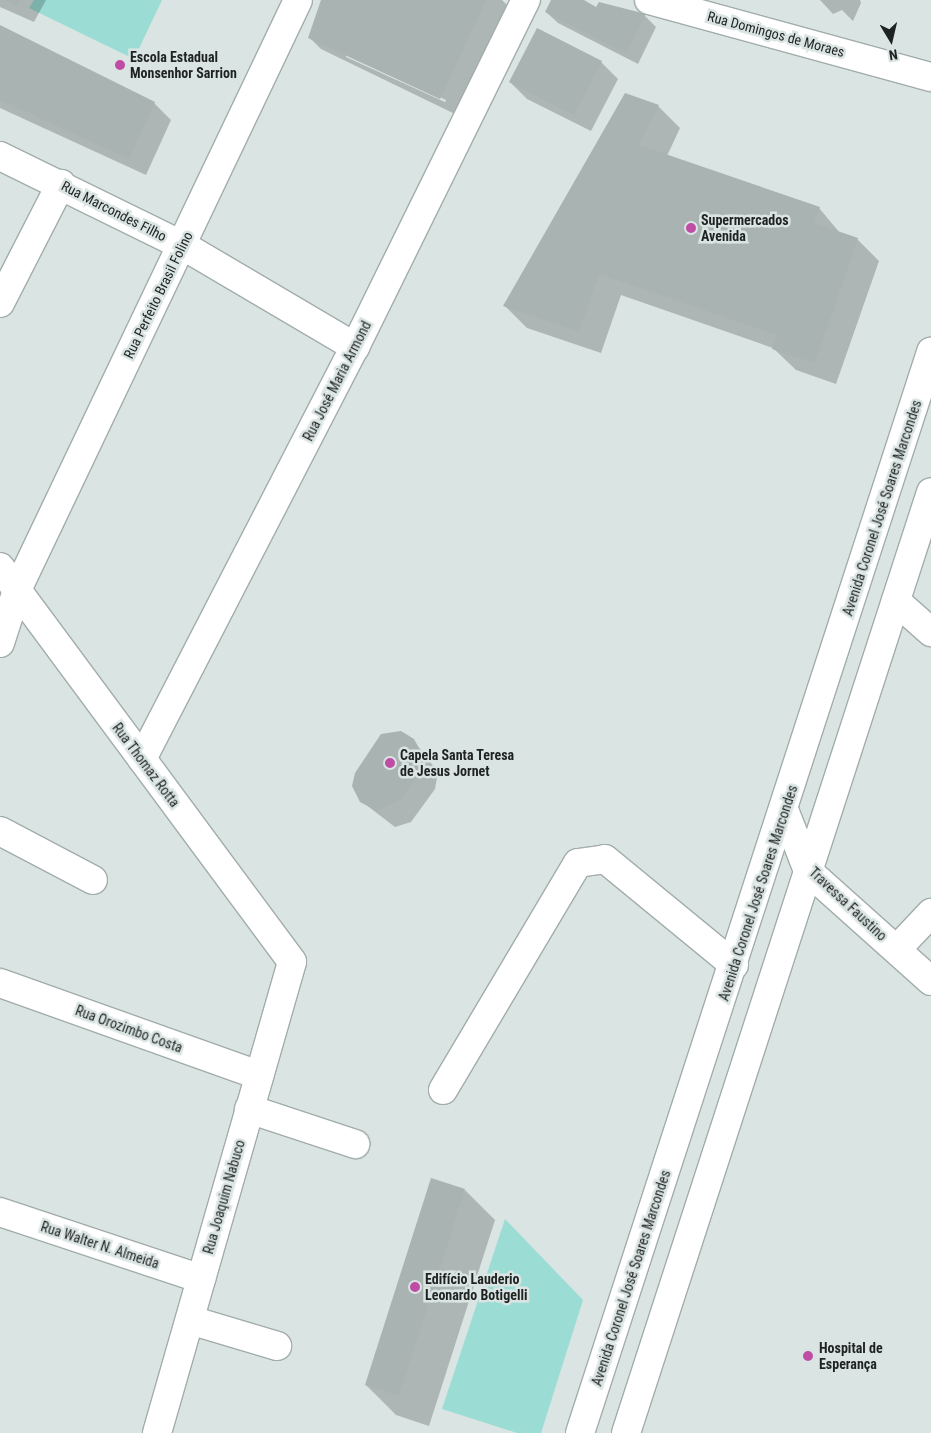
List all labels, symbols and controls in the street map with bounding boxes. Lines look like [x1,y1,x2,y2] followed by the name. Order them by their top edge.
[706,8,846,60] street label: Rua Domingos de Moraes
[866,15,916,65] north arrow
[888,46,899,63] text: N
[130,49,237,82] place label: Escola Estadual Monsenhor Sarrion
[114,59,126,71] marker: Escola Estadual Monsenhor Sarrion
[59,177,169,245] street label: Rua Marcondes Filho
[701,212,789,244] place label: Supermercados Avenida
[685,222,697,234] marker: Supermercados Avenida
[120,229,196,361] street label: Rua Perfeito Brasil Folino
[299,318,375,444] street label: Rua José Maria Armond
[839,398,925,618] street label: Avenida Coronel José Soares Marcondes
[109,720,183,810] street label: Rua Thomaz Rotta
[400,747,515,780] place label: Capela Santa Teresa de Jesus Jornet
[384,757,396,769] marker: Capela Santa Teresa de Jesus Jornet
[715,783,801,1003] street label: Avenida Coronel José Soares Marcondes
[806,864,890,944] street label: Travessa Faustino
[73,1002,185,1056] street label: Rua Orozimbo Costa
[200,1138,248,1256] street label: Rua Joaquim Nabuco
[588,1168,674,1388] street label: Avenida Coronel José Soares Marcondes
[39,1218,161,1272] street label: Rua Walter N. Almeida
[425,1271,527,1304] place label: Edifício Lauderio Leonardo Botigelli
[409,1281,421,1293] marker: Edifício Lauderio Leonardo Botigelli
[819,1340,883,1372] place label: Hospital de Esperança
[801,1349,815,1363] marker: Hospital de Esperança

